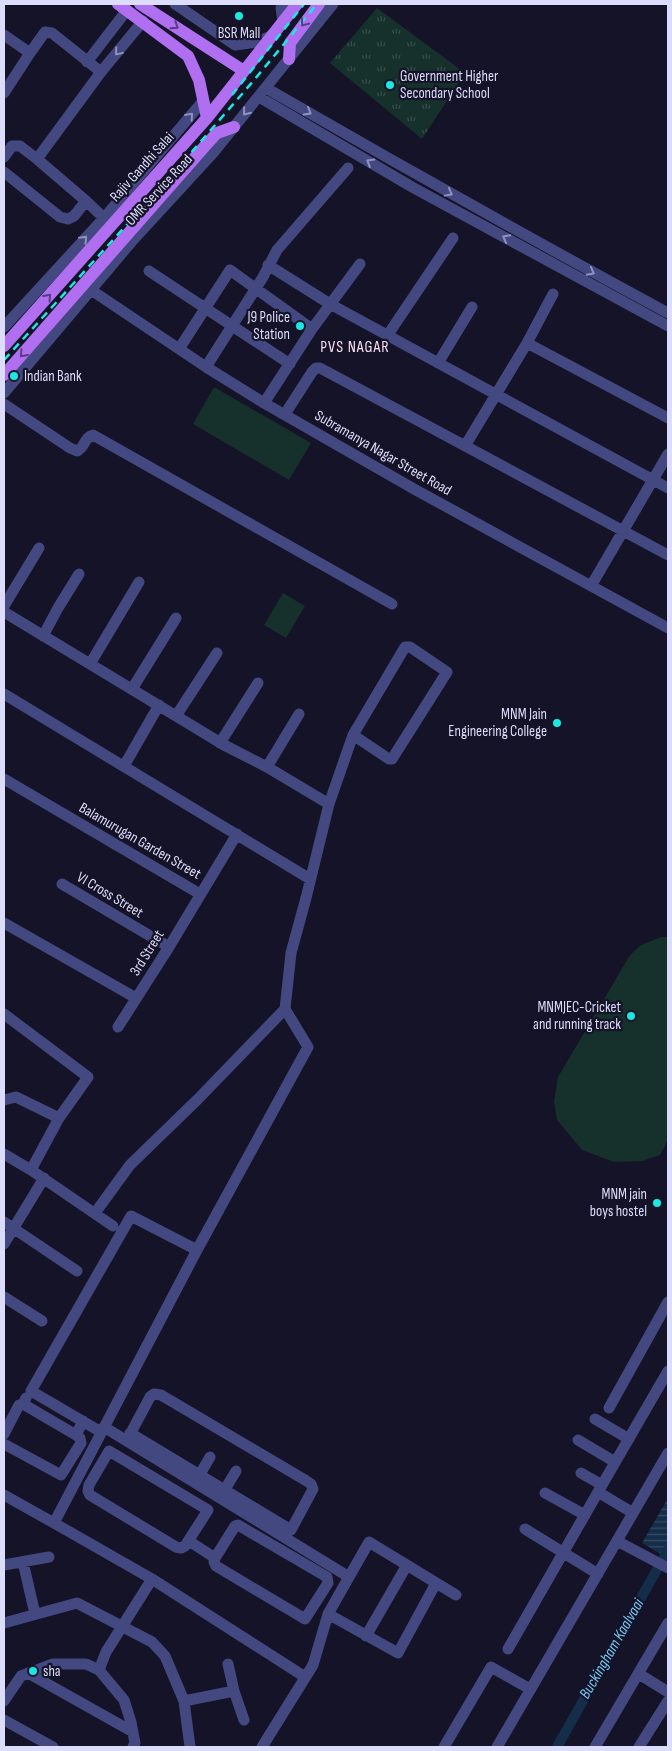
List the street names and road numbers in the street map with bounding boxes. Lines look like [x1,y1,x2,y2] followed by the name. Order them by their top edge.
[106,128,178,206] street label: Rajiv Gandhi Salai
[121,150,197,230] street label: OMR Service Road
[311,406,455,500] street label: Subramanya Nagar Street Road
[76,798,205,884] street label: Balamurugan Garden Street
[73,868,147,922] street label: VI Cross Street
[126,926,169,980] street label: 3rd Street

